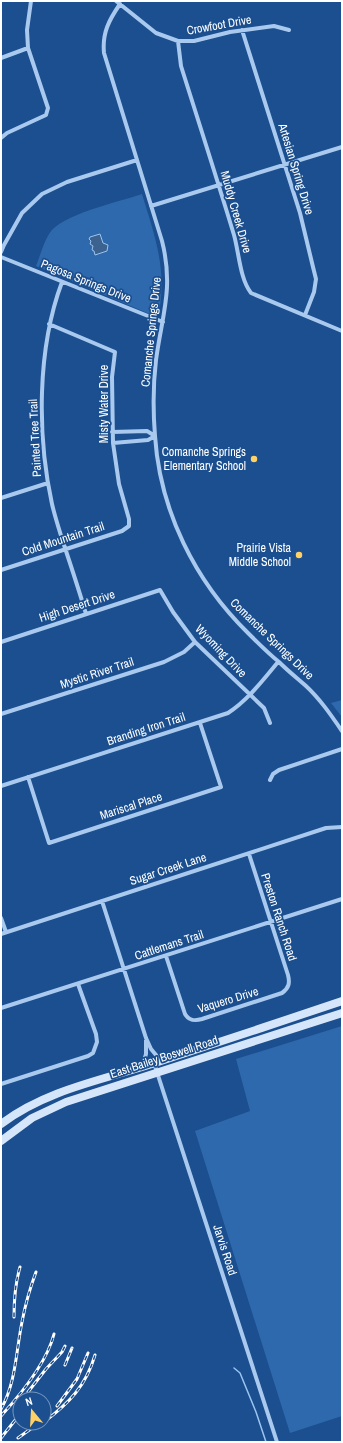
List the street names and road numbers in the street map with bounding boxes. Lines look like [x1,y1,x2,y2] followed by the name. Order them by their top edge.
[185,11,253,39] street label: Crowfoot Drive
[274,120,317,217] street label: Artesian Spring Drive
[217,169,255,255] street label: Muddy Creek Drive
[38,256,134,306] street label: Pagosa Springs Drive
[137,276,165,388] street label: Comanche Springs Drive
[96,365,112,443] street label: Misty Water Drive
[25,399,45,477] street label: Painted Tree Trail
[20,518,106,560] street label: Cold Mountain Trail
[37,586,117,626] street label: High Desert Drive
[227,595,317,683] street label: Comanche Springs Drive
[192,621,250,681] street label: Wyoming Drive
[58,654,136,692] street label: Mystic River Trail
[105,709,187,749] street label: Branding Iron Trail
[98,788,164,824] street label: Mariscal Place
[128,849,208,889] street label: Sugar Creek Lane
[257,871,301,963] street label: Preston Ranch Road
[132,926,206,964] street label: Cattlemans Trail
[196,983,260,1017] street label: Vaquero Drive
[108,1032,220,1082] street label: East Bailey Boswell Road
[209,1223,241,1277] street label: Jarvis Road

